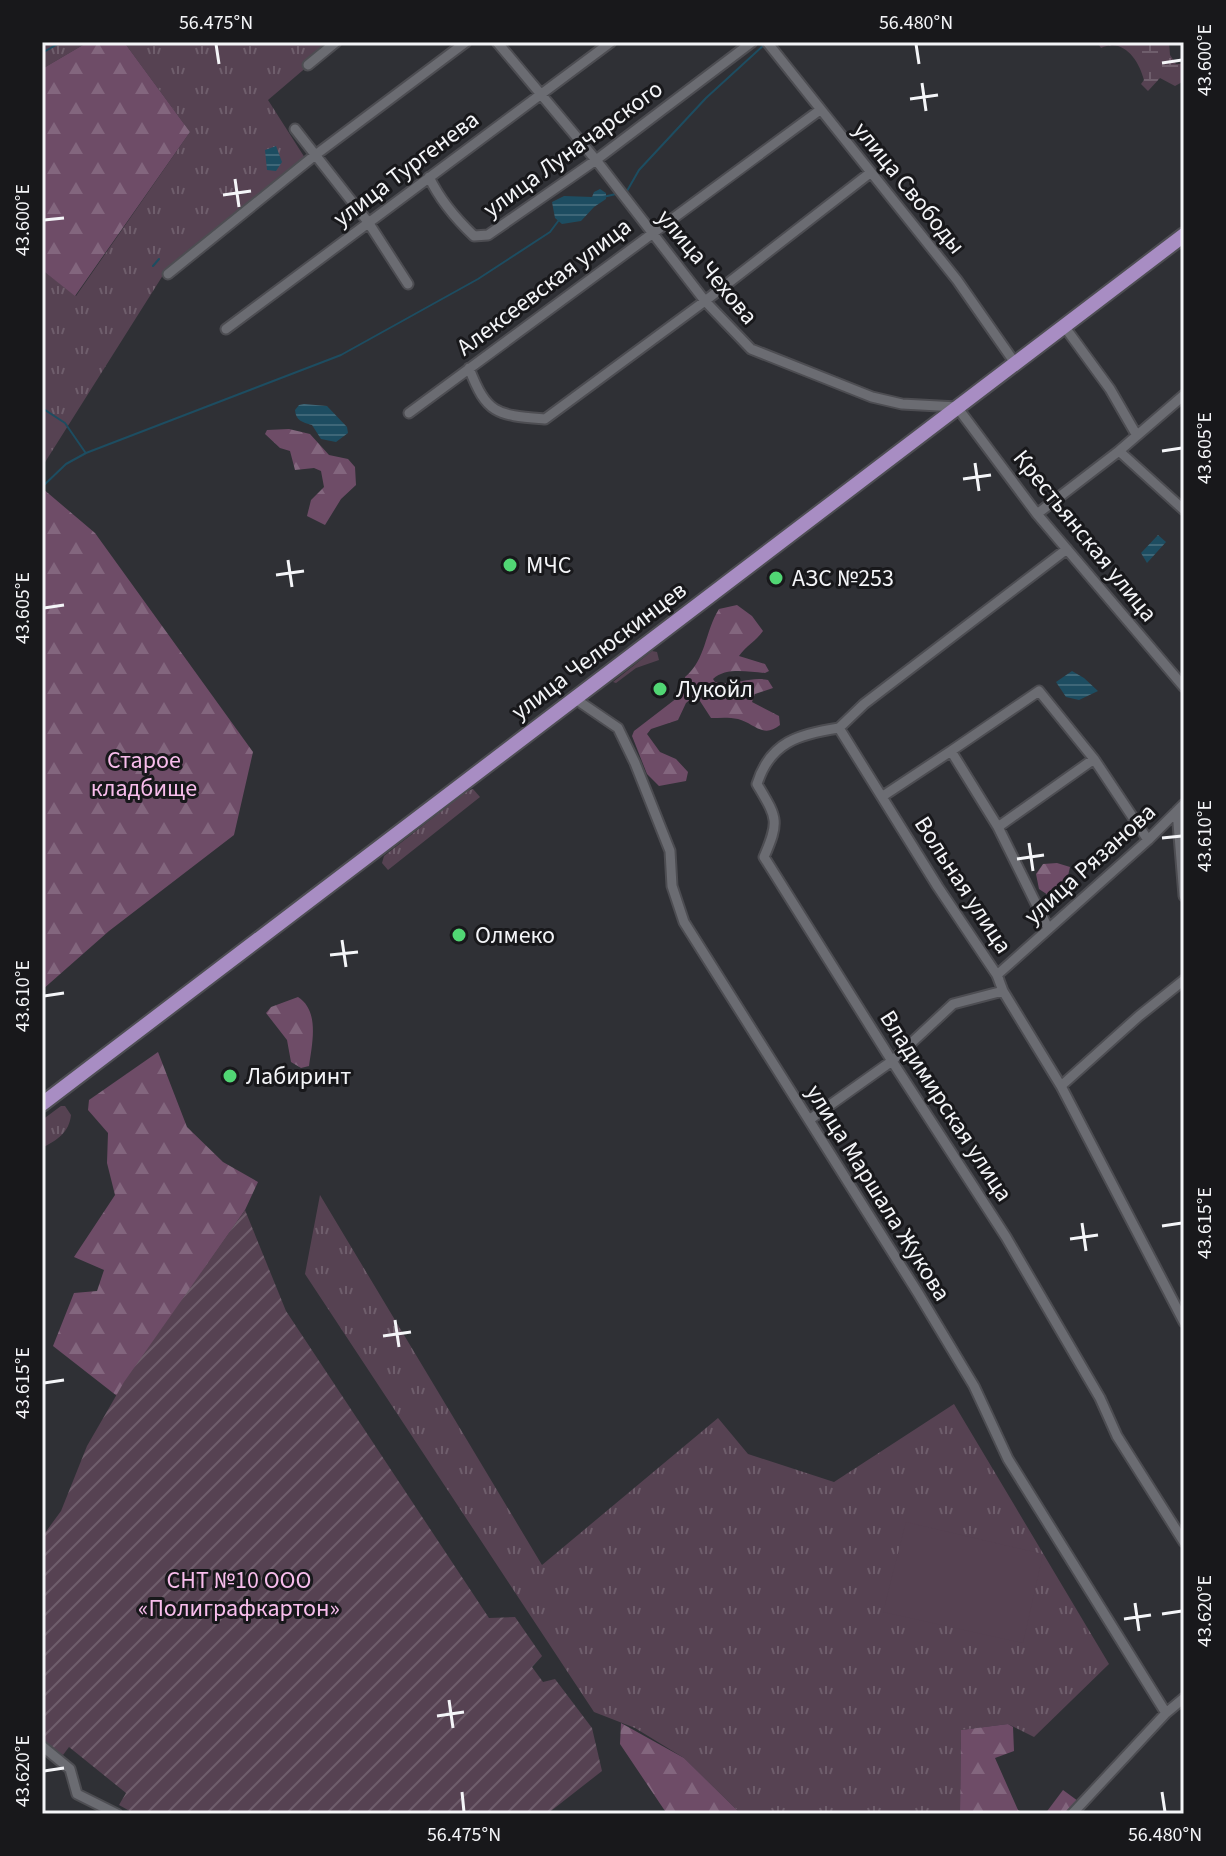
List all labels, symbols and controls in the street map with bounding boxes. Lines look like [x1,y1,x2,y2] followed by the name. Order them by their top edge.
[179,9,253,37] text: 56.475°N
[879,9,953,37] text: 56.480°N
[1191,24,1219,96] text: 43.600°E
[476,72,670,226] street label: улица Луначарского
[326,102,486,236] street label: улица Тургенева
[845,114,973,262] street label: улица Свободы
[9,184,37,256] text: 43.600°E
[648,202,766,332] street label: улица Чехова
[449,210,639,364] street label: Алексеевская улица
[1191,412,1219,484] text: 43.605°E
[1004,442,1166,630] street label: Крестьянская улица
[526,548,572,583] place label: МЧС
[501,556,519,574] marker: МЧС
[792,561,894,596] place label: АЗС №253
[767,569,785,587] marker: АЗС №253
[9,572,37,644] text: 43.605°E
[504,573,694,729] street label: улица Челюскинцев
[676,672,753,707] place label: Лукойл
[651,680,669,698] marker: Лукойл
[91,743,197,806] park label: Старое кладбище
[1016,795,1164,933] street label: улица Рязанова
[1191,800,1219,872] text: 43.610°E
[905,810,1021,960] street label: Вольная улица
[475,918,555,953] place label: Олмеко
[450,926,468,944] marker: Олмеко
[9,960,37,1032] text: 43.610°E
[871,1003,1021,1209] street label: Владимирская улица
[246,1059,351,1094] place label: Лабиринт
[221,1067,239,1085] marker: Лабиринт
[797,1078,959,1308] street label: улица Маршала Жукова
[1191,1187,1219,1259] text: 43.615°E
[9,1347,37,1419] text: 43.615°E
[138,1563,340,1626] park label: СНТ №10 ООО «Полиграфкартон»
[1191,1575,1219,1647] text: 43.620°E
[9,1735,37,1807] text: 43.620°E
[427,1821,501,1849] text: 56.475°N
[1128,1821,1202,1849] text: 56.480°N

